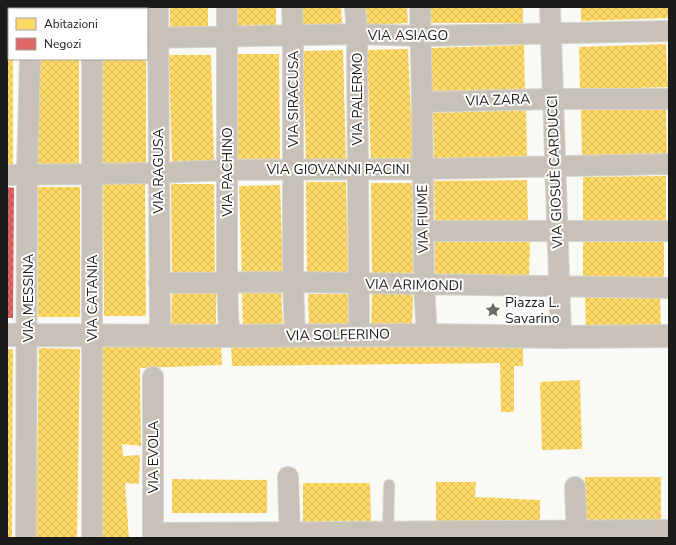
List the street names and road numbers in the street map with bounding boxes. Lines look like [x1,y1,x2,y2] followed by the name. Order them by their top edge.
[367,26,448,45] street label: VIA ASIAGO
[284,51,303,148] street label: VIA SIRACUSA
[348,53,367,146] street label: VIA PALERMO
[464,89,531,111] street label: VIA ZARA
[543,95,567,250] street label: VIA GIOSUÈ CARDUCCI
[218,127,237,218] street label: VIA PACHINO
[149,128,168,215] street label: VIA RAGUSA
[265,160,410,179] street label: VIA GIOVANNI PACINI
[413,185,433,254] street label: VIA FIUME
[19,254,38,343] street label: VIA MESSINA
[83,254,102,343] street label: VIA CATANIA
[364,275,463,295] street label: VIA ARIMONDI
[285,325,390,345] street label: VIA SOLFERINO
[144,421,163,494] street label: VIA EVOLA

